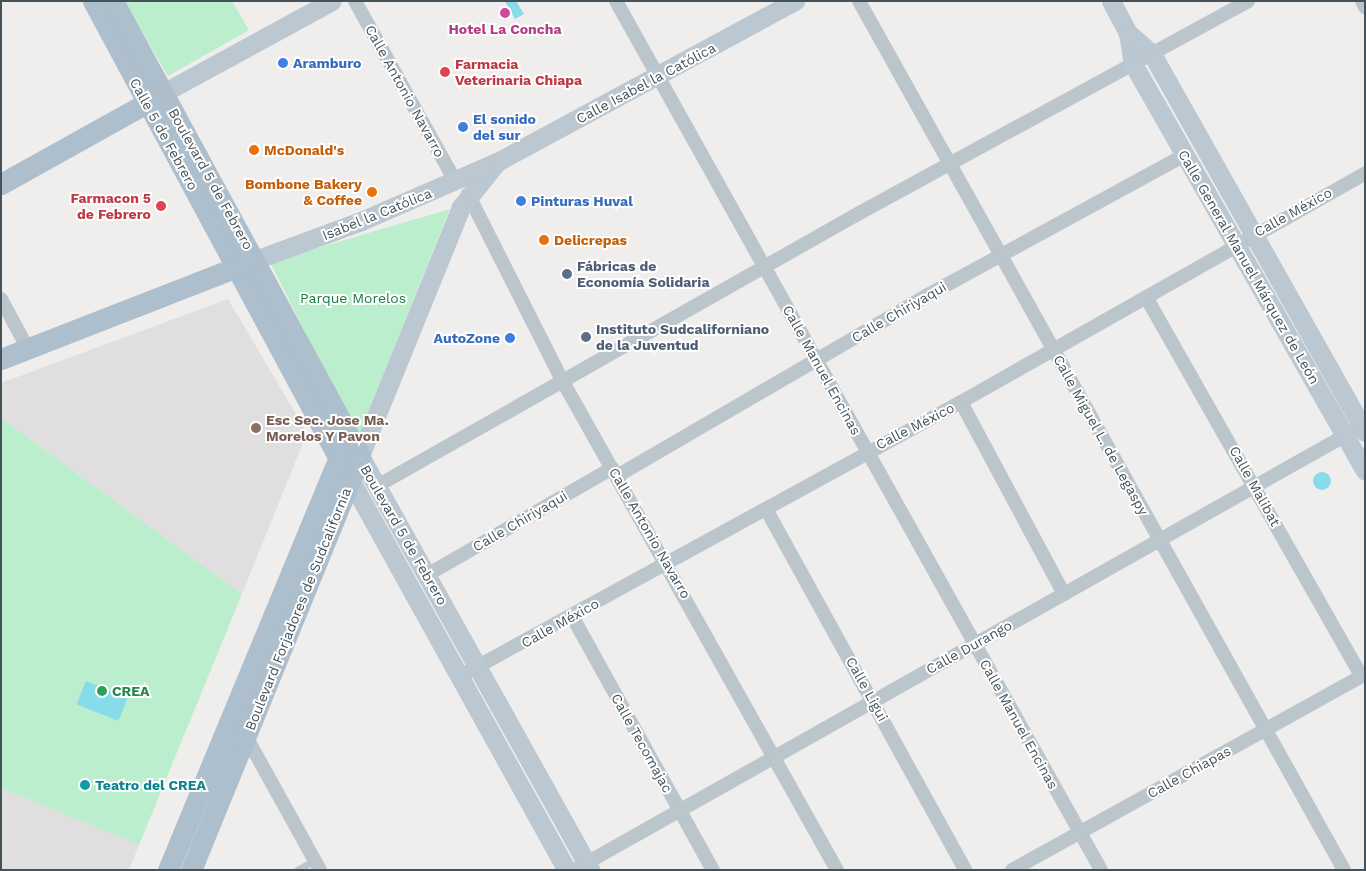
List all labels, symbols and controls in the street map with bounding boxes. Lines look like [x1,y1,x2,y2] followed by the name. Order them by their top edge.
[499,7,511,19] marker: Hotel La Concha
[448,21,562,37] place label: Hotel La Concha
[362,22,448,160] street label: Calle Antonio Navarro
[573,39,719,127] street label: Calle Isabel la Católica
[293,55,361,71] place label: Aramburo
[455,56,582,88] place label: Farmacia Veterinaria Chiapa
[277,57,289,69] marker: Aramburo
[439,66,451,78] marker: Farmacia Veterinaria Chiapa
[126,75,202,193] street label: Calle 5 de Febrero
[165,105,257,253] street label: Boulevard 5 de Febrero
[473,111,536,144] place label: El sonido del sur
[457,121,469,133] marker: El sonido del sur
[264,142,344,158] place label: McDonald's
[248,144,260,156] marker: McDonald's
[1175,146,1323,388] street label: Calle General Manuel Márquez de León
[245,176,362,208] place label: Bombone Bakery & Coffee
[319,184,435,244] street label: Isabel la Católica
[1251,184,1335,240] street label: Calle México
[366,186,378,198] marker: Bombone Bakery & Coffee
[71,190,151,222] place label: Farmacon 5 de Febrero
[531,193,633,209] place label: Pinturas Huval
[515,195,527,207] marker: Pinturas Huval
[155,200,167,212] marker: Farmacon 5 de Febrero
[554,232,627,248] place label: Delicrepas
[538,234,550,246] marker: Delicrepas
[577,258,710,290] place label: Fábricas de Economía Solidaria
[561,268,573,280] marker: Fábricas de Economía Solidaria
[849,278,949,346] street label: Calle Chiriyaqui
[300,290,406,306] park label: Parque Morelos
[779,302,865,438] street label: Calle Manuel Encinas
[596,321,769,354] place label: Instituto Sudcaliforniano de la Juventud
[434,330,500,346] place label: AutoZone
[580,331,592,343] marker: Instituto Sudcaliforniano de la Juventud
[504,332,516,344] marker: AutoZone
[1050,352,1152,518] street label: Calle Miguel L. de Legaspy
[873,399,957,453] street label: Calle México
[266,412,389,444] place label: Esc Sec. Jose Ma. Morelos Y Pavon
[250,422,262,434] marker: Esc Sec. Jose Ma. Morelos Y Pavon
[1226,443,1284,529] street label: Calle Malibat
[357,462,451,608] street label: Boulevard 5 de Febrero
[605,464,695,602] street label: Calle Antonio Navarro
[241,485,355,733] street label: Boulevard Forjadores de Sudcalifornia
[470,487,570,555] street label: Calle Chiriyaqui
[518,595,602,651] street label: Calle México
[923,616,1015,678] street label: Calle Durango
[842,654,892,724] street label: Calle Ligui
[976,656,1062,792] street label: Calle Manuel Encinas
[112,683,149,699] place label: CREA
[96,685,108,697] marker: CREA
[608,690,676,796] street label: Calle Tecomajac
[1144,742,1234,802] street label: Calle Chiapas
[95,777,206,793] place label: Teatro del CREA
[79,779,91,791] marker: Teatro del CREA

